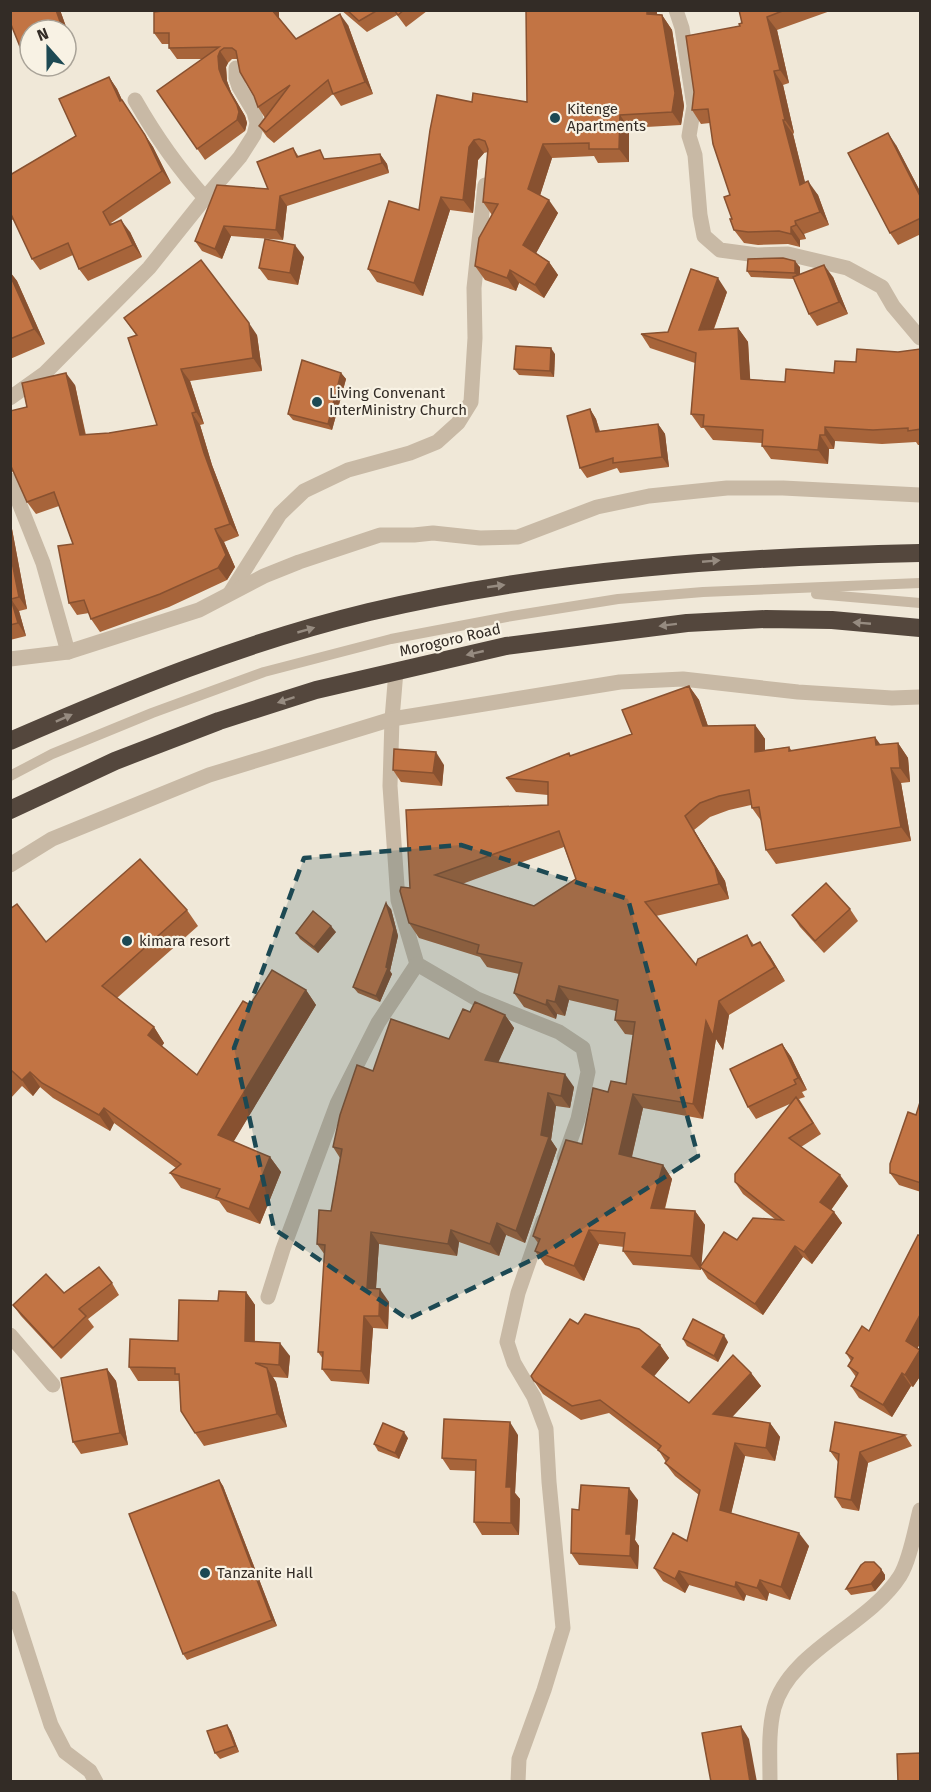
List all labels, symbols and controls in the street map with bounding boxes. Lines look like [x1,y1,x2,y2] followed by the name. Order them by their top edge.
[18,18,78,78] north arrow
[34,24,51,45] text: N
[567,100,646,135] place label: Kitenge Apartments
[548,111,562,125] marker: Kitenge Apartments
[329,384,467,419] place label: Living Convenant InterMinistry Church
[310,395,324,409] marker: Living Convenant InterMinistry Church
[701,557,720,566] one-way arrow
[487,582,506,591] one-way arrow
[853,618,872,628] one-way arrow
[398,620,502,660] street label: Morogoro Road
[658,620,677,630] one-way arrow
[297,625,315,634] one-way arrow
[465,649,484,658] one-way arrow
[277,696,295,705] one-way arrow
[55,712,73,722] one-way arrow
[139,932,230,950] place label: kimara resort
[120,934,134,948] marker: kimara resort
[217,1564,313,1582] place label: Tanzanite Hall
[198,1566,212,1580] marker: Tanzanite Hall

